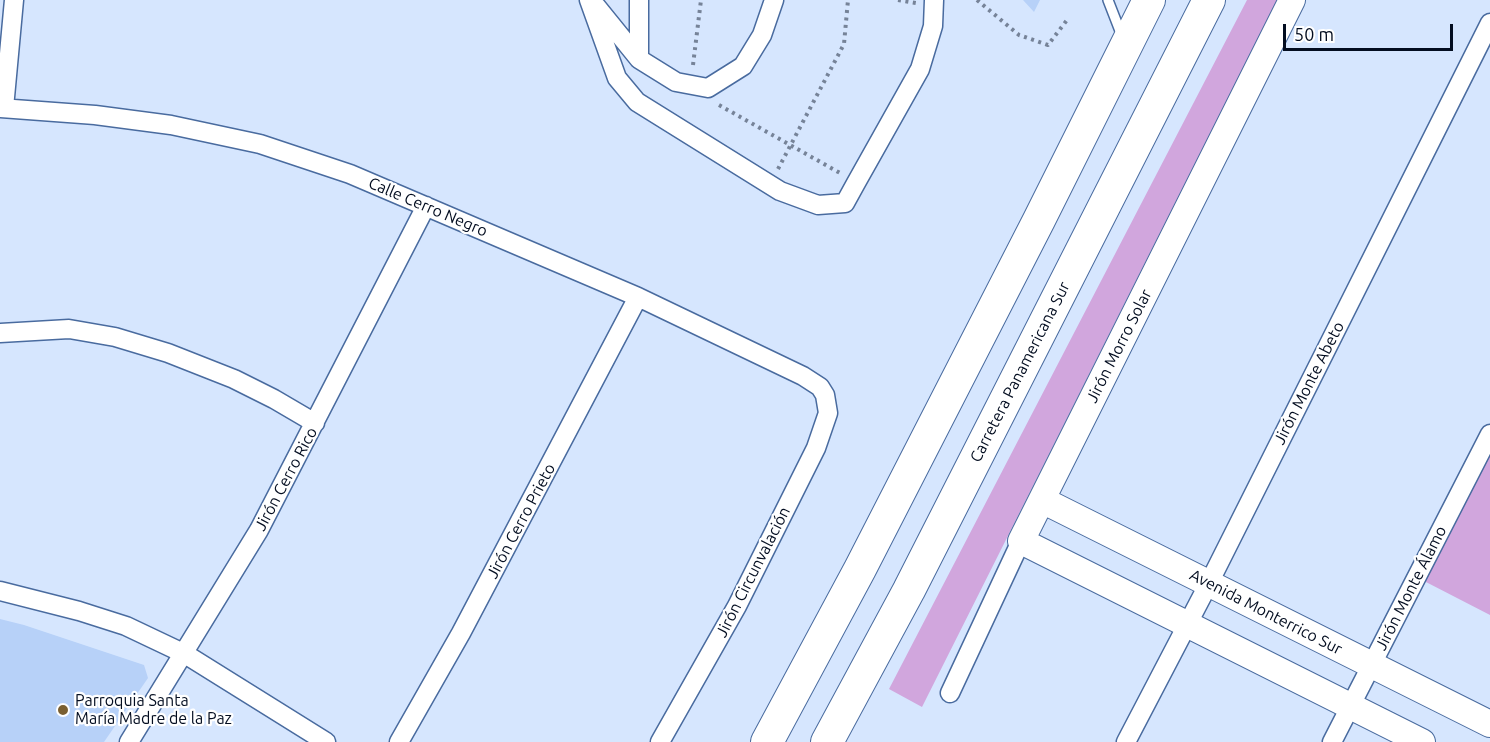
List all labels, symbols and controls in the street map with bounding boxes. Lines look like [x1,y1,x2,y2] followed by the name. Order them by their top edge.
[1286,12,1456,50] scale bar
[1294,24,1334,44] text: 50 m
[366,173,490,241] street label: Calle Cerro Negro
[966,279,1074,465] street label: Carretera Panamericana Sur
[1082,286,1156,406] street label: Jirón Morro Solar
[1270,318,1348,448] street label: Jirón Monte Abeto
[251,424,321,534] street label: Jirón Cerro Rico
[483,460,559,582] street label: Jirón Cerro Prieto
[712,504,794,640] street label: Jirón Circunvalación
[1371,523,1451,653] street label: Jirón Monte Álamo
[1187,565,1345,659] street label: Avenida Monterrico Sur
[75,691,232,729] place label: Parroquia Santa María Madre de la Paz
[56,703,70,717] marker: Parroquia Santa María Madre de la Paz

